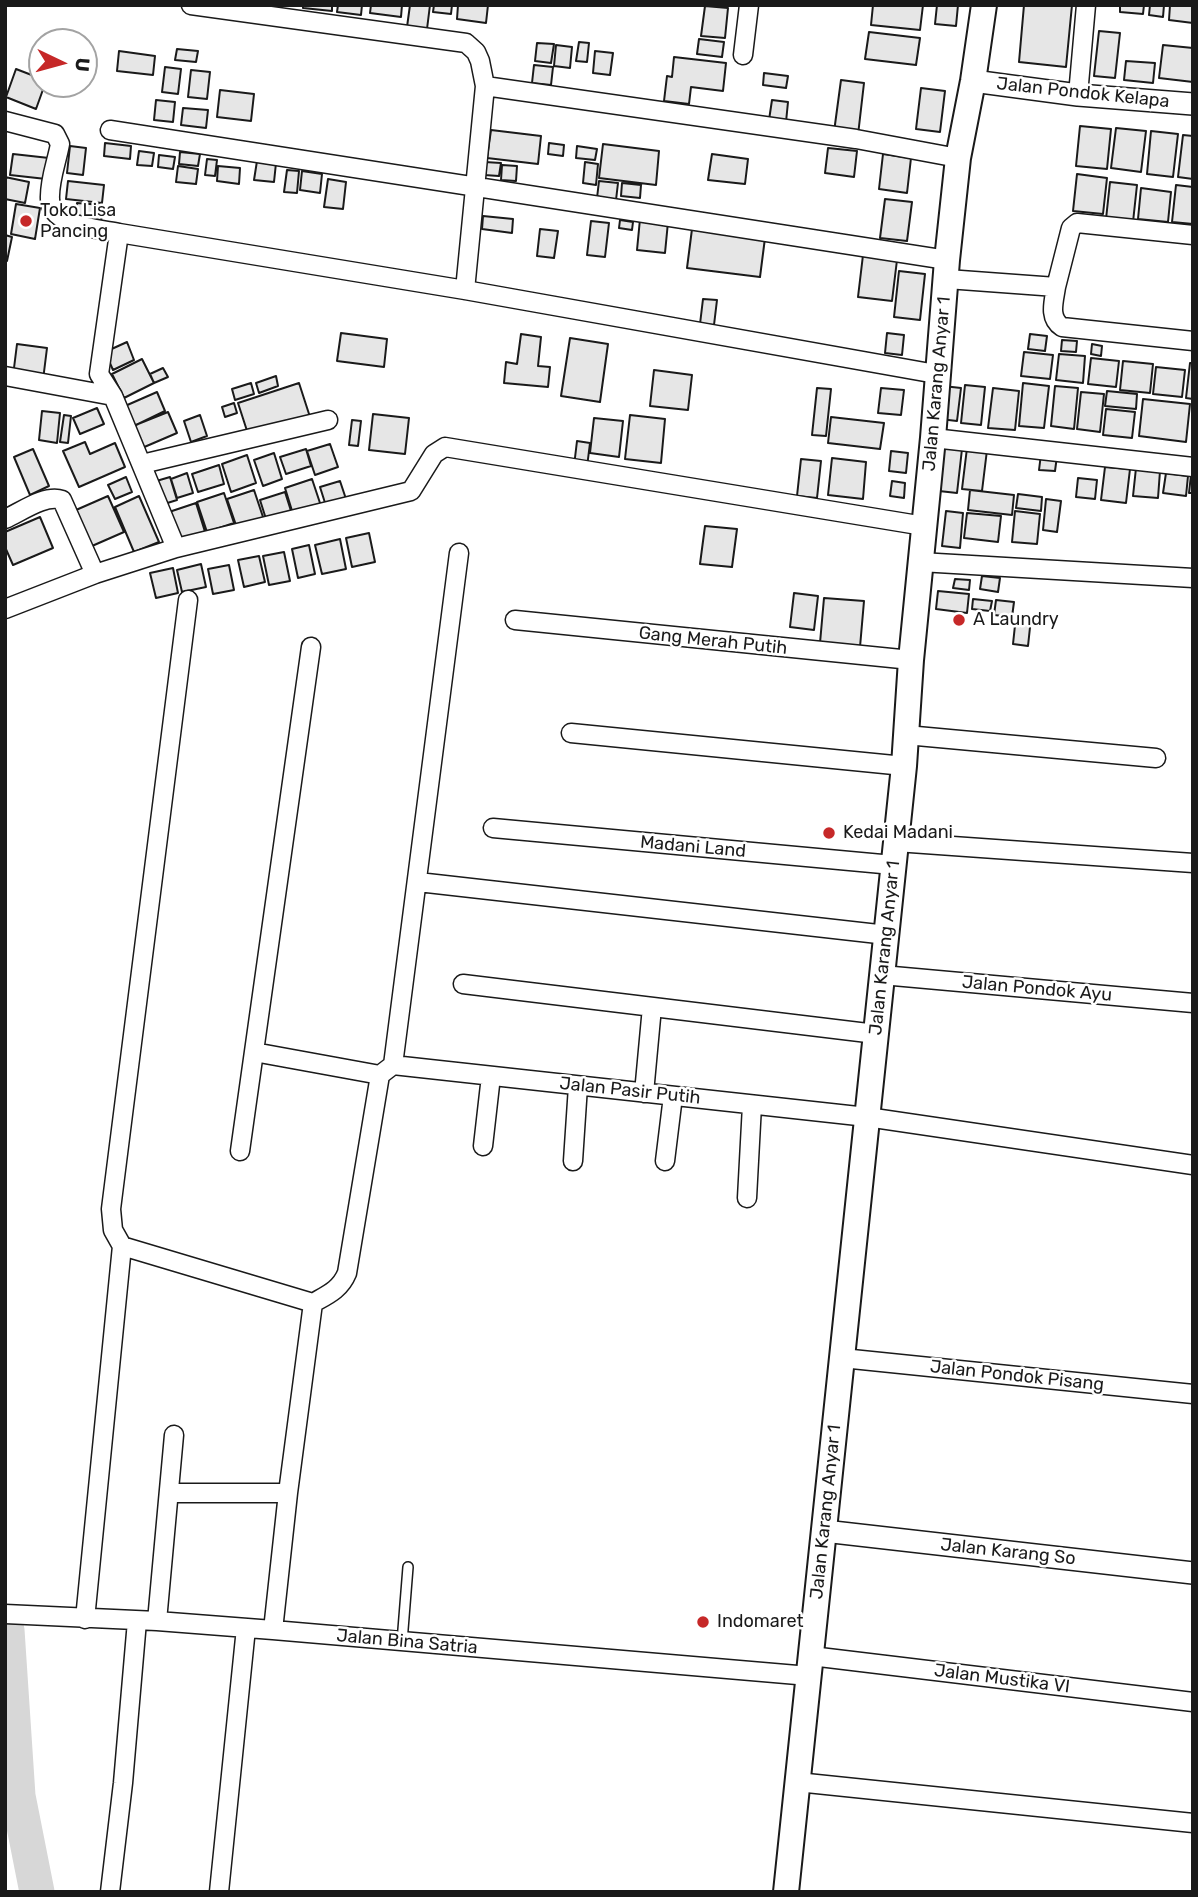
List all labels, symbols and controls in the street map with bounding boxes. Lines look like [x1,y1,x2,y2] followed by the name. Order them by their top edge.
[28,28,98,98] north arrow
[70,57,94,73] text: U
[996,73,1170,113] street label: Jalan Pondok Kelapa
[40,200,116,242] place label: Toko Lisa Pancing
[18,213,34,229] marker: Toko Lisa Pancing
[919,296,955,472] street label: Jalan Karang Anyar 1
[973,609,1059,631] place label: A Laundry
[951,612,967,628] marker: A Laundry
[638,622,788,660] street label: Gang Merah Putih
[843,822,953,844] place label: Kedai Madani
[821,825,837,841] marker: Kedai Madani
[639,832,747,862] street label: Madani Land
[865,860,905,1036] street label: Jalan Karang Anyar 1
[961,972,1113,1006] street label: Jalan Pondok Ayu
[558,1073,702,1109] street label: Jalan Pasir Putih
[929,1356,1105,1396] street label: Jalan Pondok Pisang
[806,1424,846,1600] street label: Jalan Karang Anyar 1
[939,1534,1077,1570] street label: Jalan Karang So
[717,1611,804,1633] place label: Indomaret
[695,1614,711,1630] marker: Indomaret
[335,1625,479,1659] street label: Jalan Bina Satria
[933,1660,1071,1698] street label: Jalan Mustika VI

